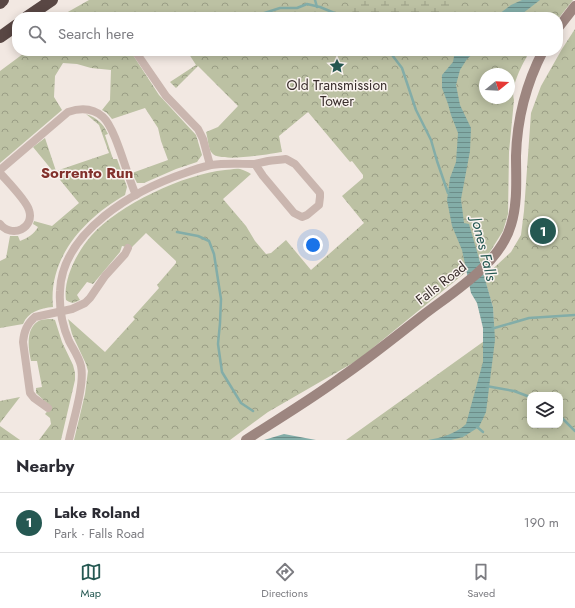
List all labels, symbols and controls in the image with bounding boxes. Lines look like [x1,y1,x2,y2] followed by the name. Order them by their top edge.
[12,12,563,56] search box
[26,23,48,45] icon: search
[58,23,134,45] text: Search here
[328,57,346,75] place icon: Old Transmission Tower
[479,68,515,104] north arrow
[287,75,387,111] place label: Old Transmission Tower
[41,162,133,184] district label: Sorrento Run
[465,212,503,283] water label: Jones Falls
[530,216,556,246] pin: 1
[303,235,323,255] your location
[411,257,471,309] street label: Falls Road
[527,392,563,428] map controls
[527,392,563,428] button: layers
[16,454,74,478] text: Nearby
[54,502,140,524] text: Lake Roland
[26,513,32,532] text: 1
[524,513,559,532] text: 190 m
[54,524,144,543] text: Park · Falls Road
[80,561,102,601] tab: Map
[261,561,308,601] tab: Directions
[467,561,495,601] tab: Saved

